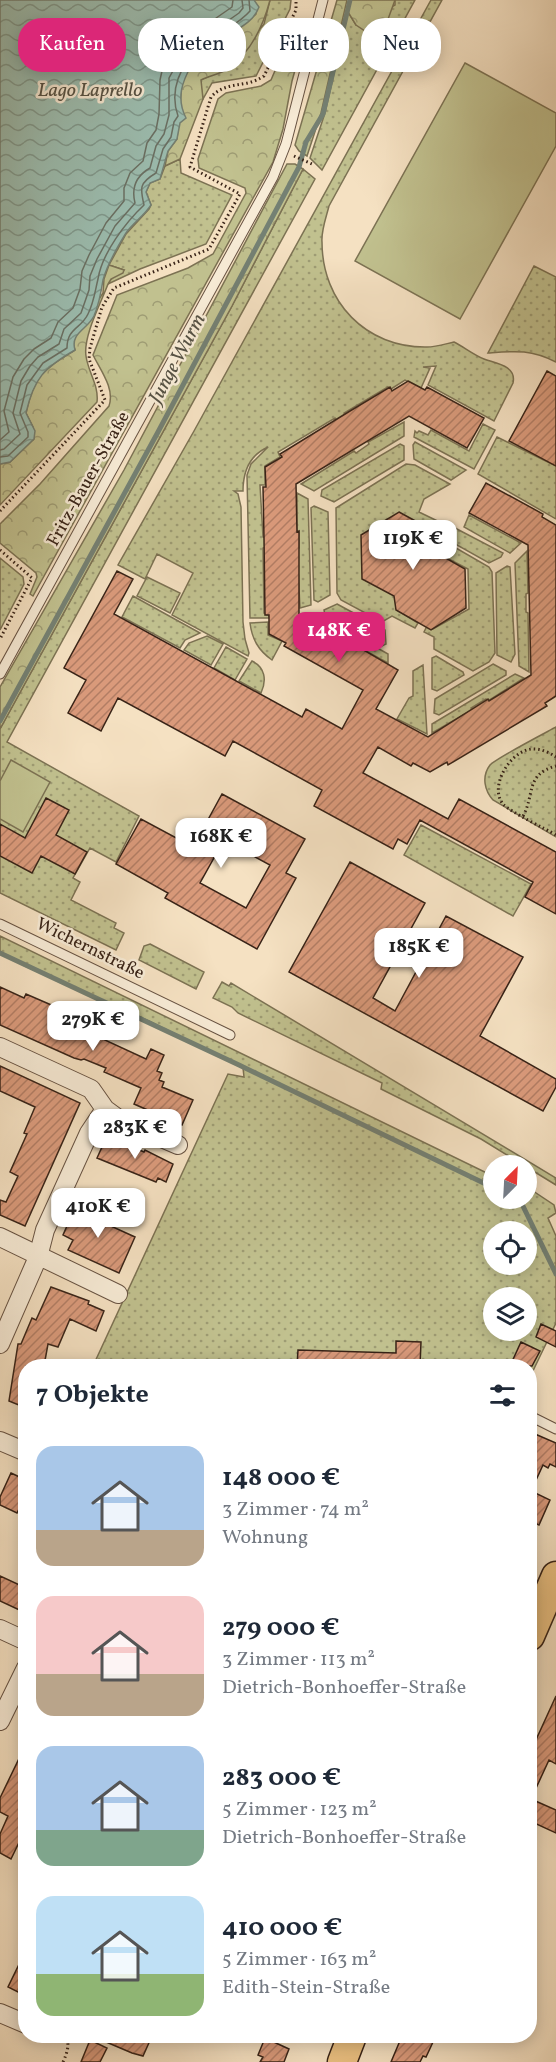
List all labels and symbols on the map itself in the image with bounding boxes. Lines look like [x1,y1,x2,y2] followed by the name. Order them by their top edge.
[38,77,142,105] water label: Lago Laprello
[142,309,213,411] water label: Junge Wurm
[41,407,137,551] street label: Fritz-Bauer-Straße
[364,520,462,571] pin: 119K €
[290,612,388,663] pin: 148K €
[172,818,270,869] pin: 168K €
[32,912,148,986] street label: Wichernstraße
[370,928,468,979] pin: 185K €
[44,1001,142,1052] pin: 279K €
[86,1109,184,1160] pin: 283K €
[483,1155,537,1209] north arrow
[49,1188,147,1239] pin: 410K €

